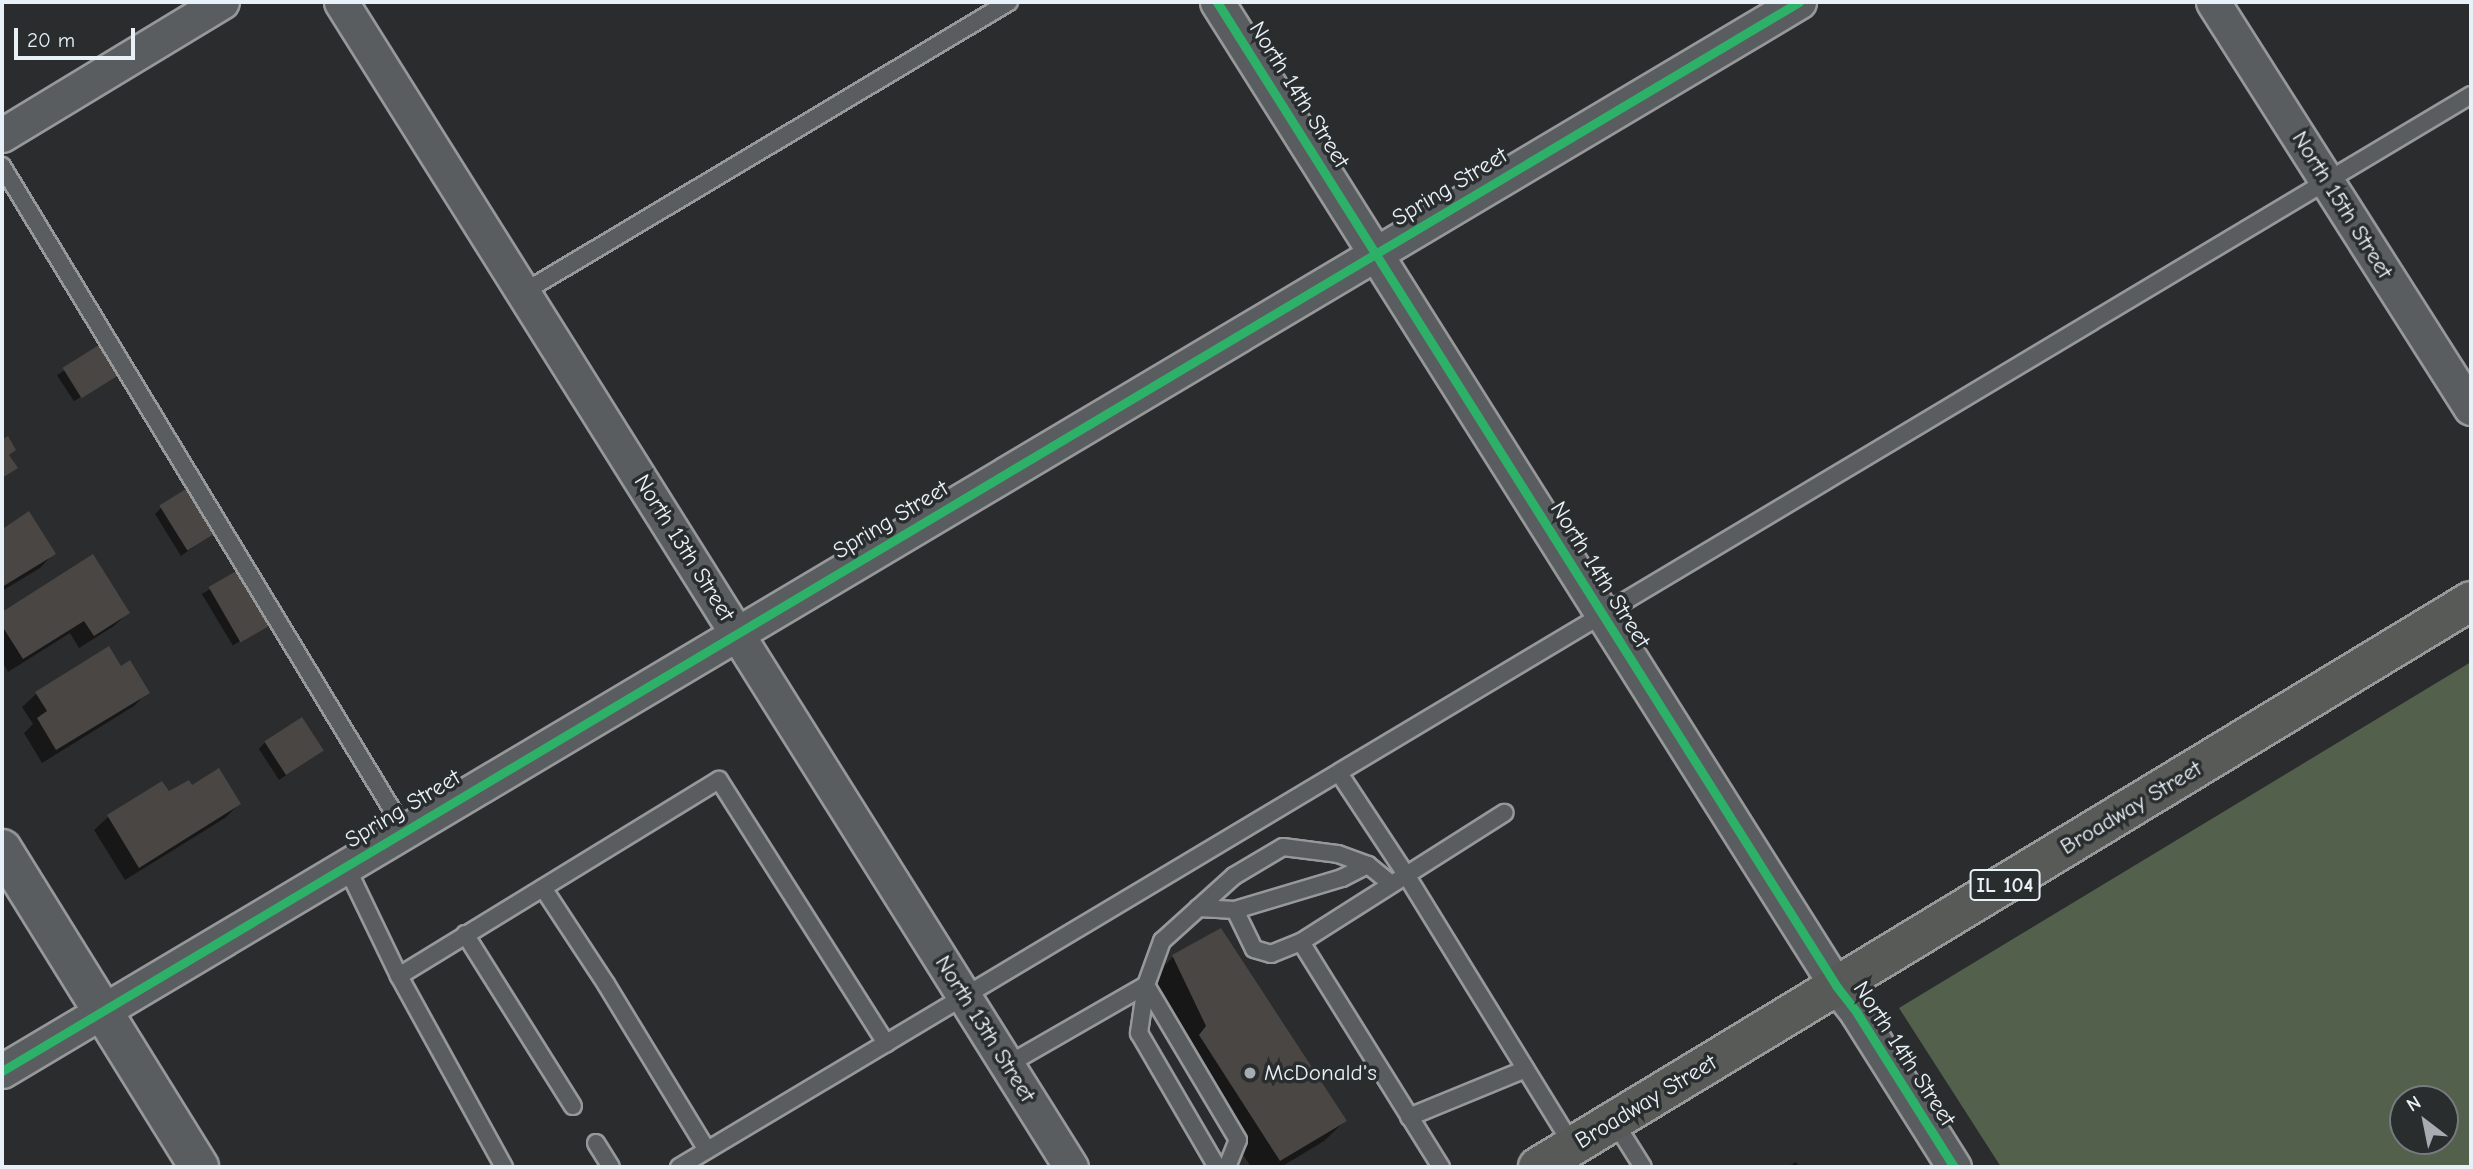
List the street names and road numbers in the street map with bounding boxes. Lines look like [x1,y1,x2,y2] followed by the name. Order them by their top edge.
[1243,17,1355,173] street label: North 14th Street
[2286,126,2398,284] street label: North 15th Street
[1387,142,1513,232] street label: Spring Street
[628,469,740,627] street label: North 13th Street
[828,475,954,565] street label: Spring Street
[1544,497,1656,653] street label: North 14th Street
[2055,755,2207,861] street label: Broadway Street
[340,764,466,854] street label: Spring Street
[1968,868,2042,903] road number: IL 104
[929,950,1041,1108] street label: North 13th Street
[1847,976,1961,1132] street label: North 14th Street
[1570,1049,1722,1155] street label: Broadway Street

